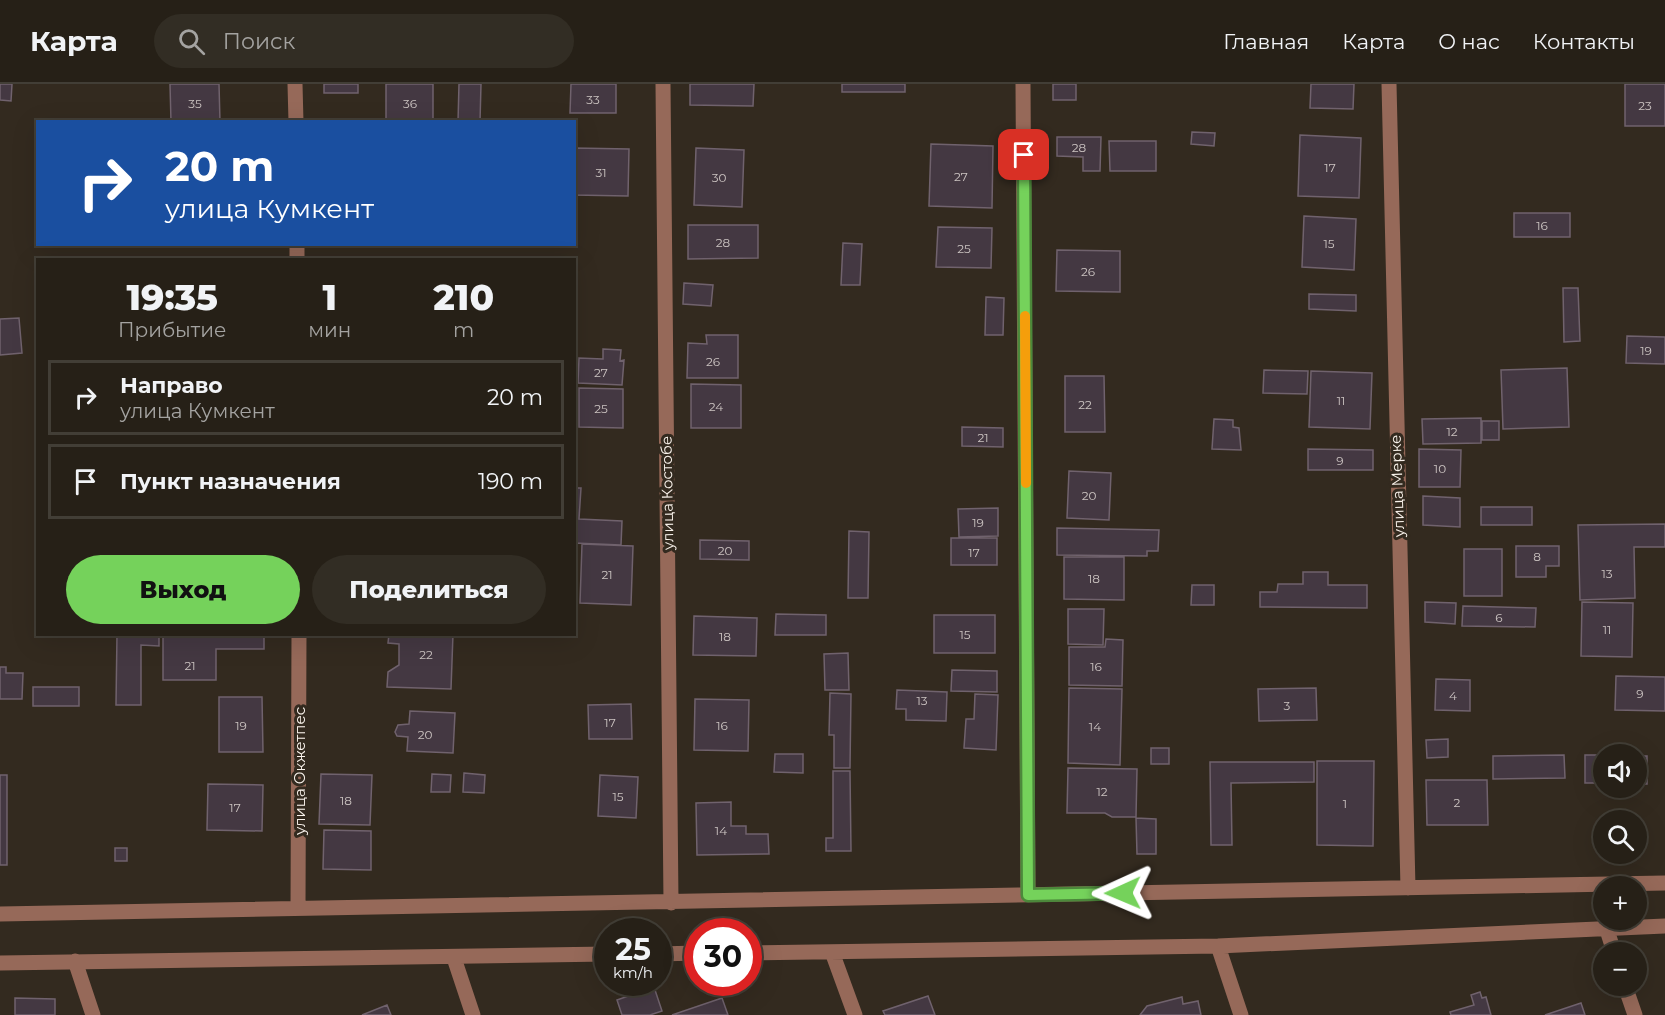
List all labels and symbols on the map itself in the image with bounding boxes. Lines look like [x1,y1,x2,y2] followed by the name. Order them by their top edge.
[586,92,600,107] house number: 33
[188,96,202,111] house number: 35
[403,96,417,111] house number: 36
[1638,98,1652,113] house number: 23
[998,129,1049,180] pin
[1072,140,1087,155] house number: 28
[1324,160,1336,175] house number: 17
[595,165,607,180] house number: 31
[954,169,968,184] house number: 27
[712,170,726,185] house number: 30
[1536,218,1548,233] house number: 16
[716,235,731,250] house number: 28
[1323,236,1335,251] house number: 15
[957,241,971,256] house number: 25
[1081,264,1095,279] house number: 26
[1640,343,1652,358] house number: 19
[706,354,720,369] house number: 26
[594,365,608,380] house number: 27
[1337,393,1345,408] house number: 11
[1078,397,1092,412] house number: 22
[709,399,723,414] house number: 24
[594,401,608,416] house number: 25
[1446,424,1458,439] house number: 12
[977,430,989,445] house number: 21
[1386,434,1408,539] street label: улица Мерке
[657,436,678,551] street label: улица Костобе
[1336,453,1344,468] house number: 9
[1434,461,1446,476] house number: 10
[1082,488,1096,503] house number: 20
[972,515,984,530] house number: 19
[718,543,732,558] house number: 20
[968,545,980,560] house number: 17
[1533,549,1541,564] house number: 8
[1601,566,1613,581] house number: 13
[601,567,613,582] house number: 21
[1088,571,1100,586] house number: 18
[1495,610,1503,625] house number: 6
[1603,622,1611,637] house number: 11
[959,627,971,642] house number: 15
[719,629,731,644] house number: 18
[419,647,433,662] house number: 22
[184,658,196,673] house number: 21
[1090,659,1102,674] house number: 16
[1636,686,1644,701] house number: 9
[1449,688,1457,703] house number: 4
[916,693,928,708] house number: 13
[1284,698,1291,713] house number: 3
[290,707,309,836] street label: улица Окжетпес
[604,715,616,730] house number: 17
[235,718,247,733] house number: 19
[716,718,728,733] house number: 16
[1089,719,1101,734] house number: 14
[418,727,432,742] house number: 20
[1096,784,1108,799] house number: 12
[612,789,624,804] house number: 15
[340,793,352,808] house number: 18
[1454,795,1461,810] house number: 2
[1343,796,1347,811] house number: 1
[229,800,241,815] house number: 17
[715,823,727,838] house number: 14
[1091,861,1155,925] position arrow
[684,918,762,996] speed limit sign: 30

